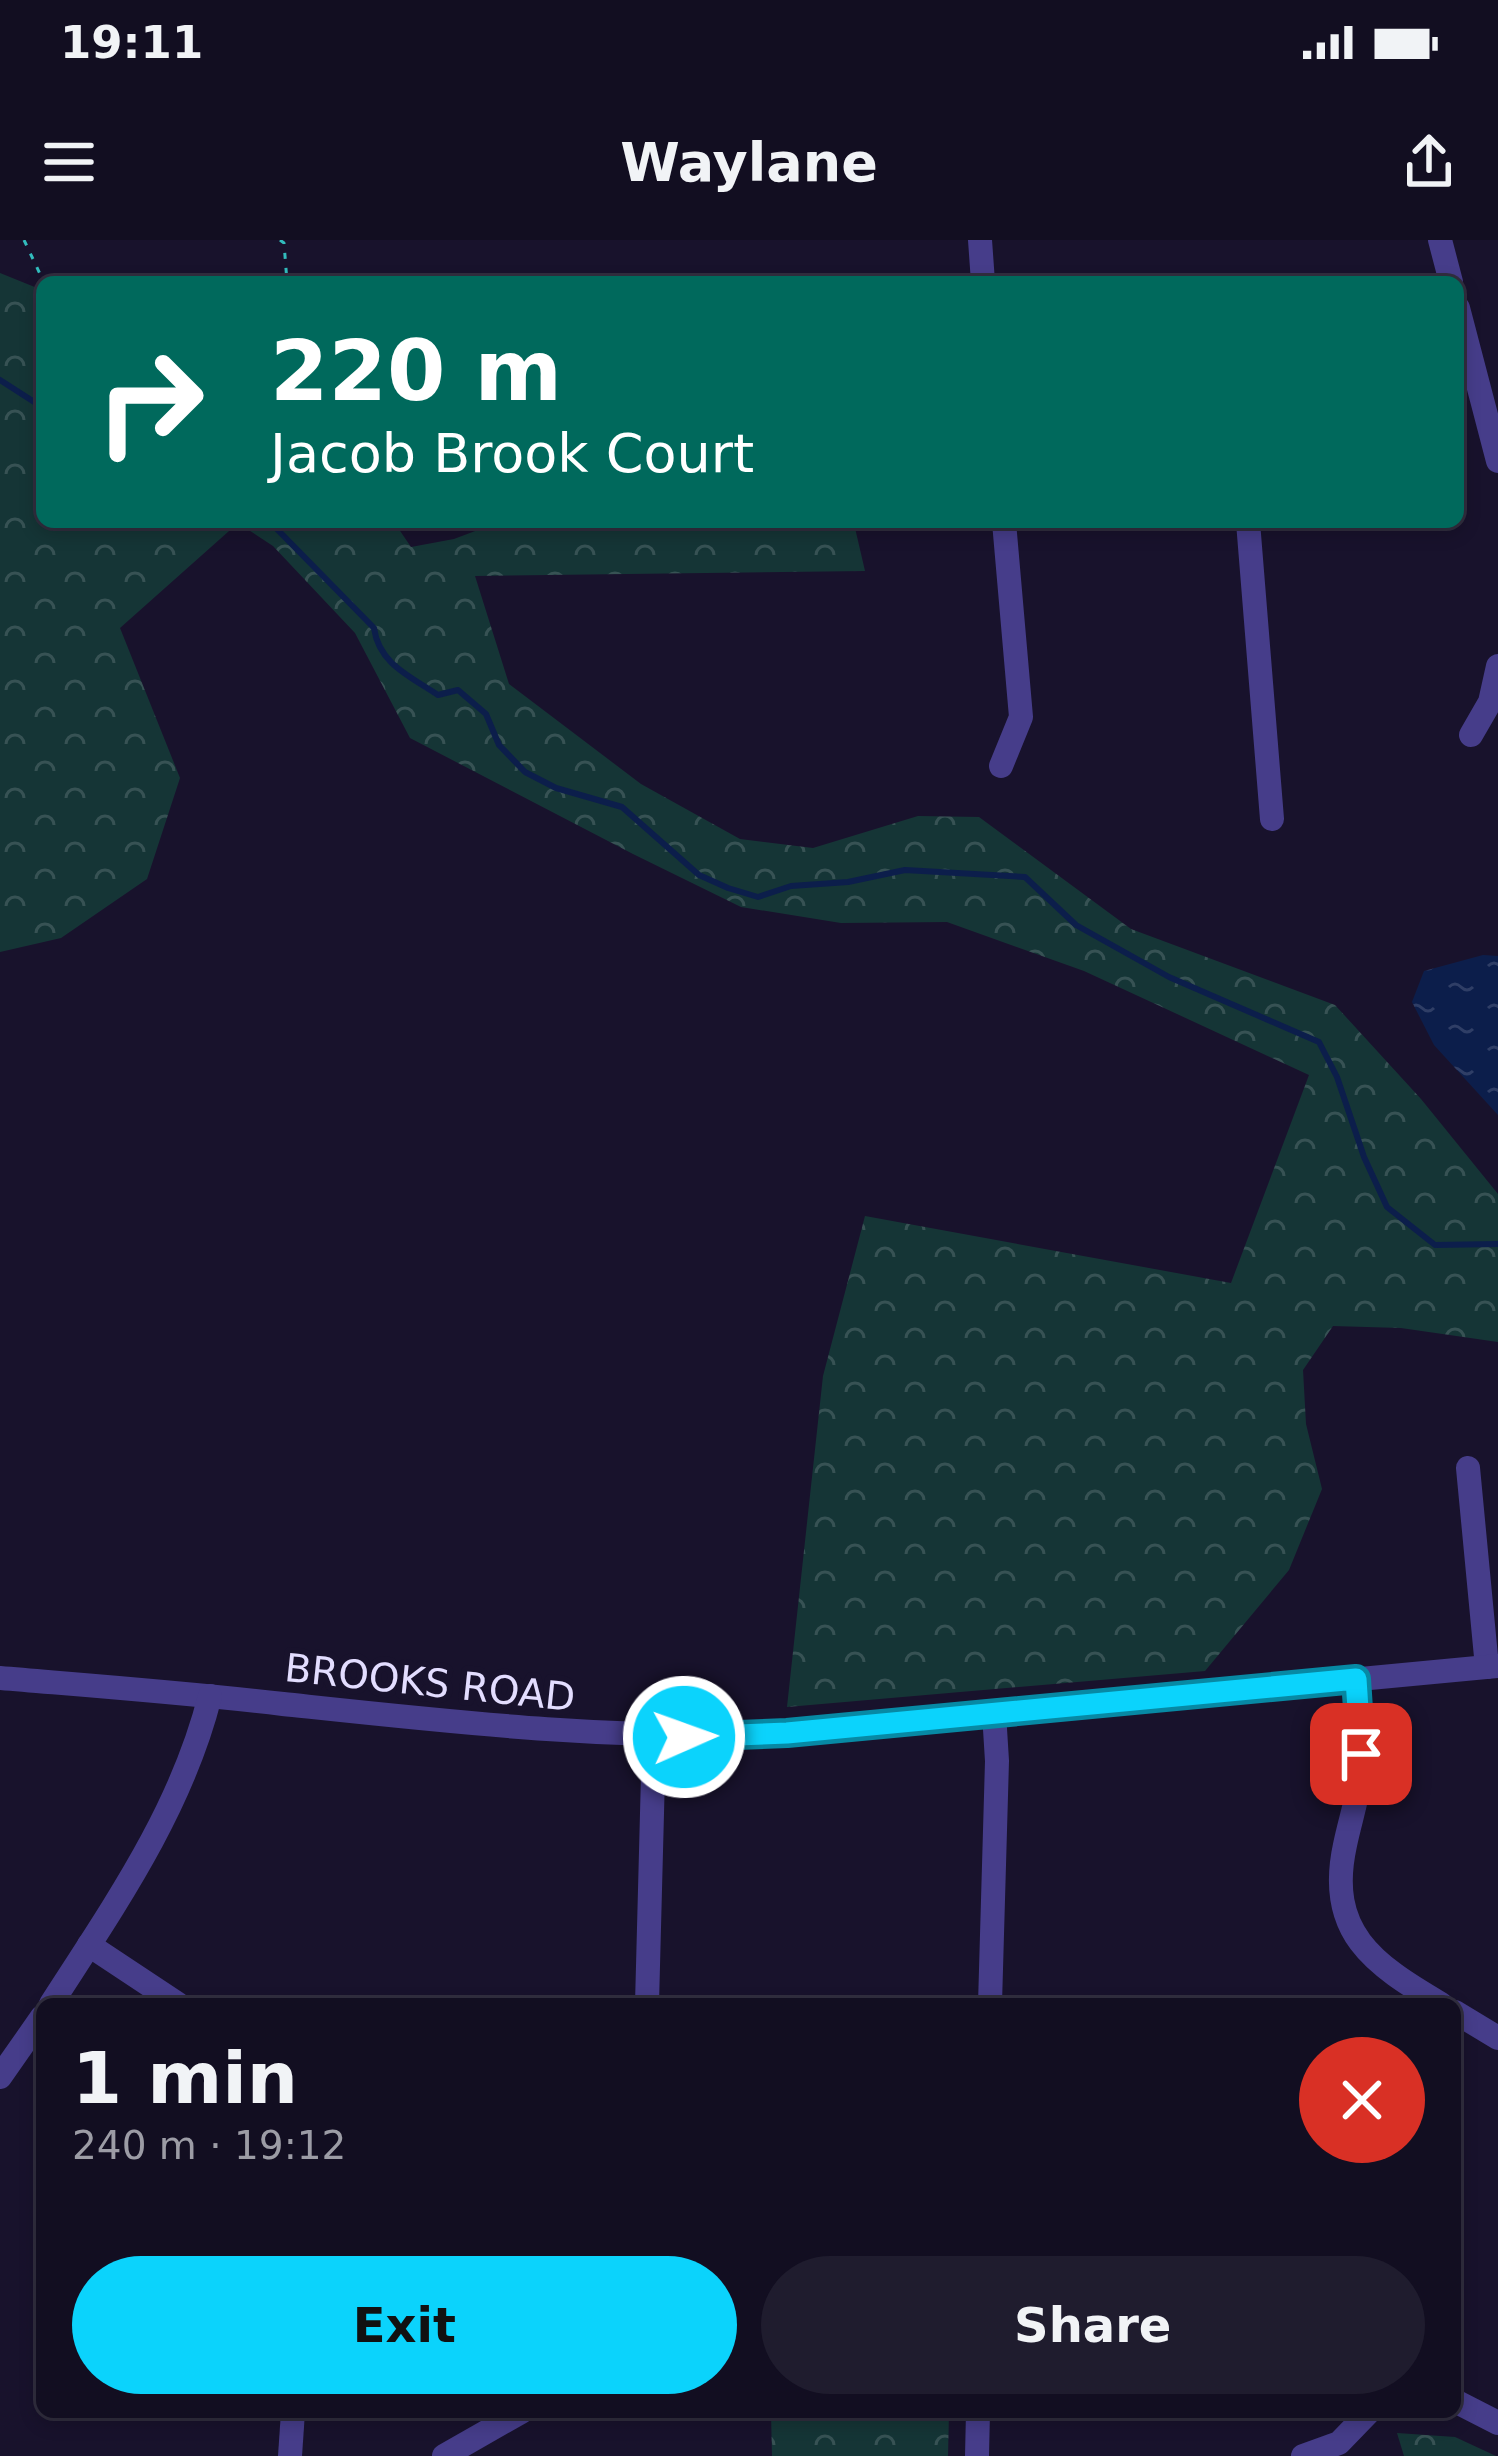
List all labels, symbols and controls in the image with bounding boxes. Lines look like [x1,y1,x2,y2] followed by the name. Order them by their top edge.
[60,16,203,69] text: 19:11
[36,129,102,195] icon: menu
[1396,129,1462,195] icon: share
[620,131,878,194] text: Waylane
[270,322,562,420] text: 220 m
[72,324,228,480] icon: right
[270,422,754,485] text: Jacob Brook Court
[282,1645,577,1720] street label: BROOKS ROAD
[621,1674,747,1800] position arrow
[1310,1703,1412,1805] pin
[1328,1721,1394,1787] icon: arrive
[72,2036,298,2120] text: 1 min
[1299,2037,1425,2163] button: close
[72,2123,346,2168] text: 240 m · 19:12
[72,2256,737,2394] button: Exit
[761,2256,1425,2394] button: Share

